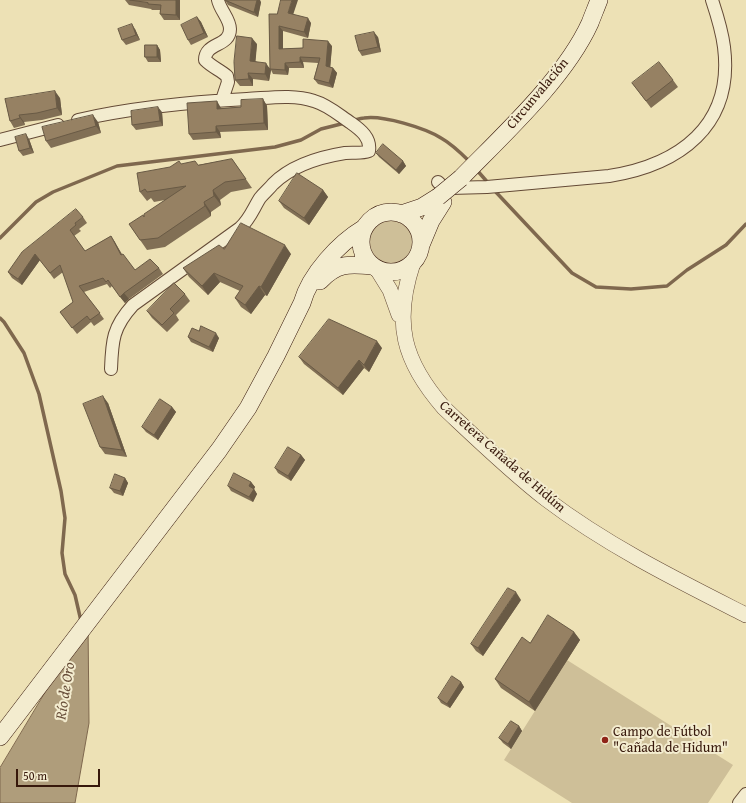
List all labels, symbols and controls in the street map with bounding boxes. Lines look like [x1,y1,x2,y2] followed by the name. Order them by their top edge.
[503,55,573,133] street label: Circunvalación
[435,398,569,516] street label: Carretera Cañada de Hidúm
[53,661,79,721] water label: Río de Oro
[613,724,728,756] place label: Campo de Fútbol "Cañada de Hidum"
[600,735,610,745] marker: Campo de Fútbol "Cañada de Hidum"
[18,761,102,787] scale bar
[23,767,47,784] text: 50 m

